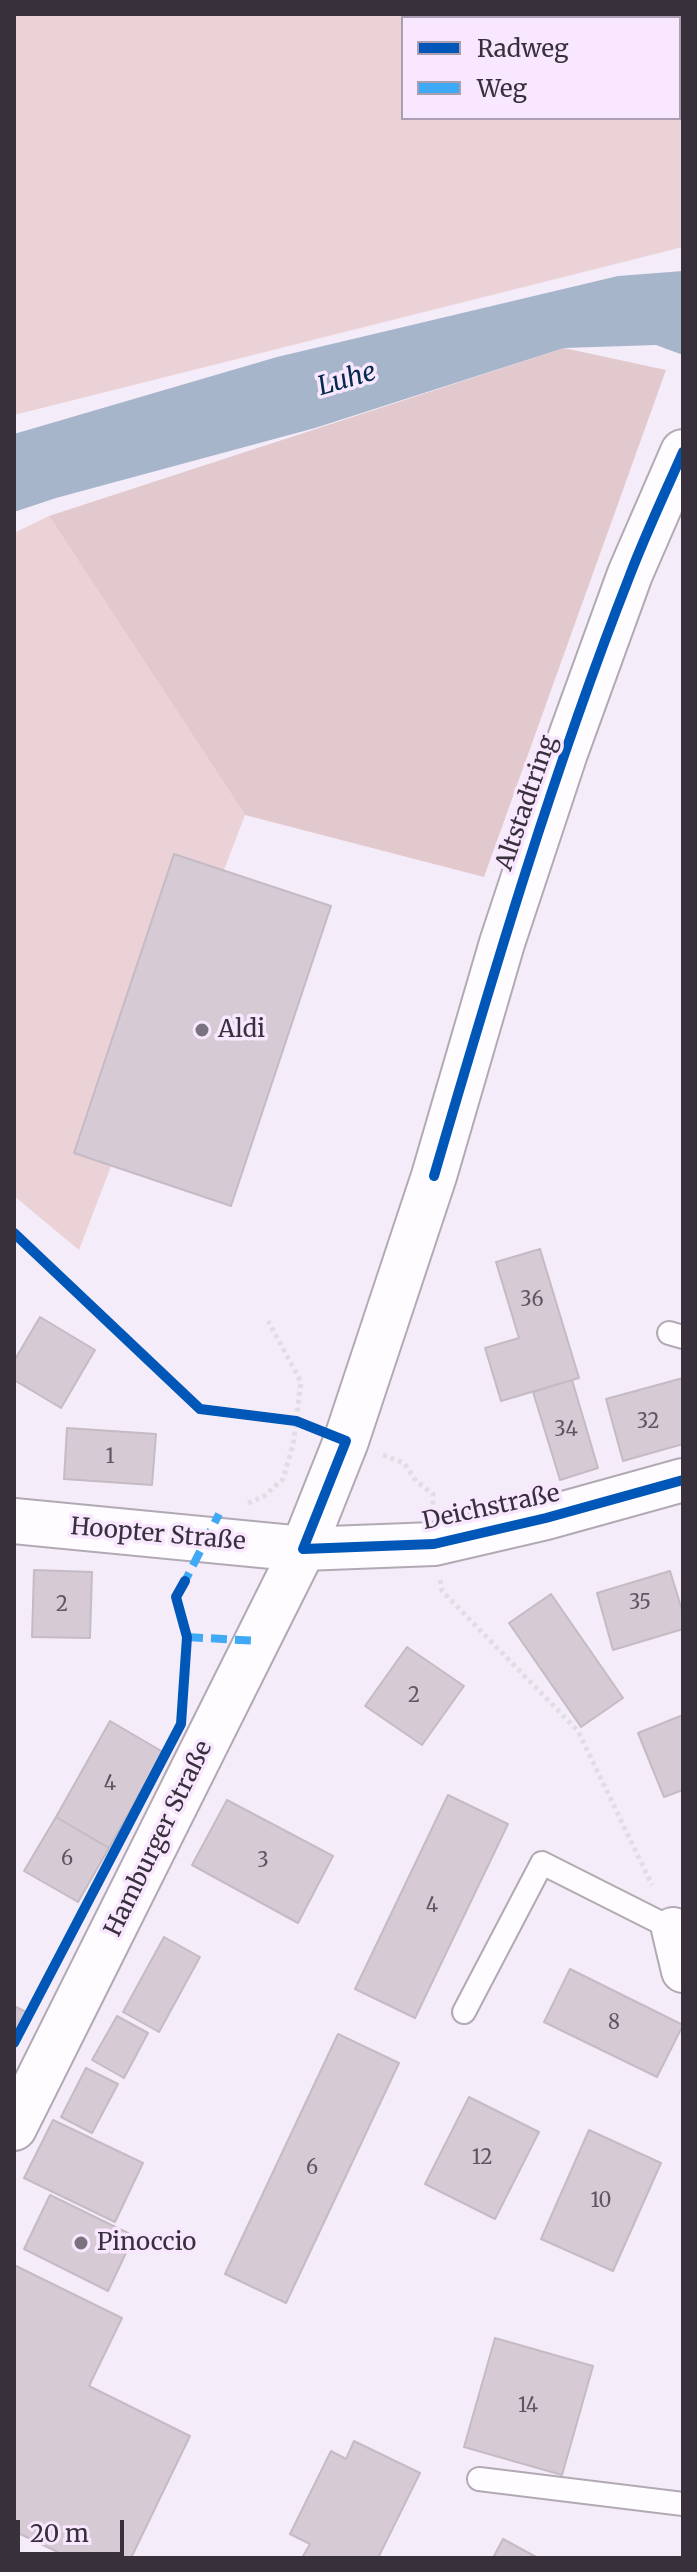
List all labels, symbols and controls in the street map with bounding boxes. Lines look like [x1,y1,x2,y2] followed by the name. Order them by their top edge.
[401,16,681,120] legend
[477,33,569,64] text: Radweg
[477,73,527,104] text: Weg
[314,357,380,403] water label: Luhe
[490,732,564,874] street label: Altstadtring
[218,1016,265,1044] place label: Aldi
[193,1021,211,1039] marker: Aldi
[520,1288,544,1312] house number: 36
[637,1410,659,1434] house number: 32
[554,1418,578,1442] house number: 34
[105,1445,115,1469] house number: 1
[420,1479,562,1537] street label: Deichstraße
[69,1513,247,1557] street label: Hoopter Straße
[629,1591,651,1615] house number: 35
[56,1593,68,1617] house number: 2
[408,1684,420,1708] house number: 2
[99,1737,219,1941] street label: Hamburger Straße
[104,1772,116,1796] house number: 4
[61,1847,73,1871] house number: 6
[257,1849,269,1873] house number: 3
[426,1894,438,1918] house number: 4
[608,2011,620,2035] house number: 8
[472,2146,492,2170] house number: 12
[306,2156,318,2180] house number: 6
[590,2189,612,2213] house number: 10
[97,2229,196,2257] place label: Pinoccio
[72,2234,90,2252] marker: Pinoccio
[518,2394,538,2418] house number: 14
[20,2504,128,2554] scale bar
[30,2518,89,2549] text: 20 m

